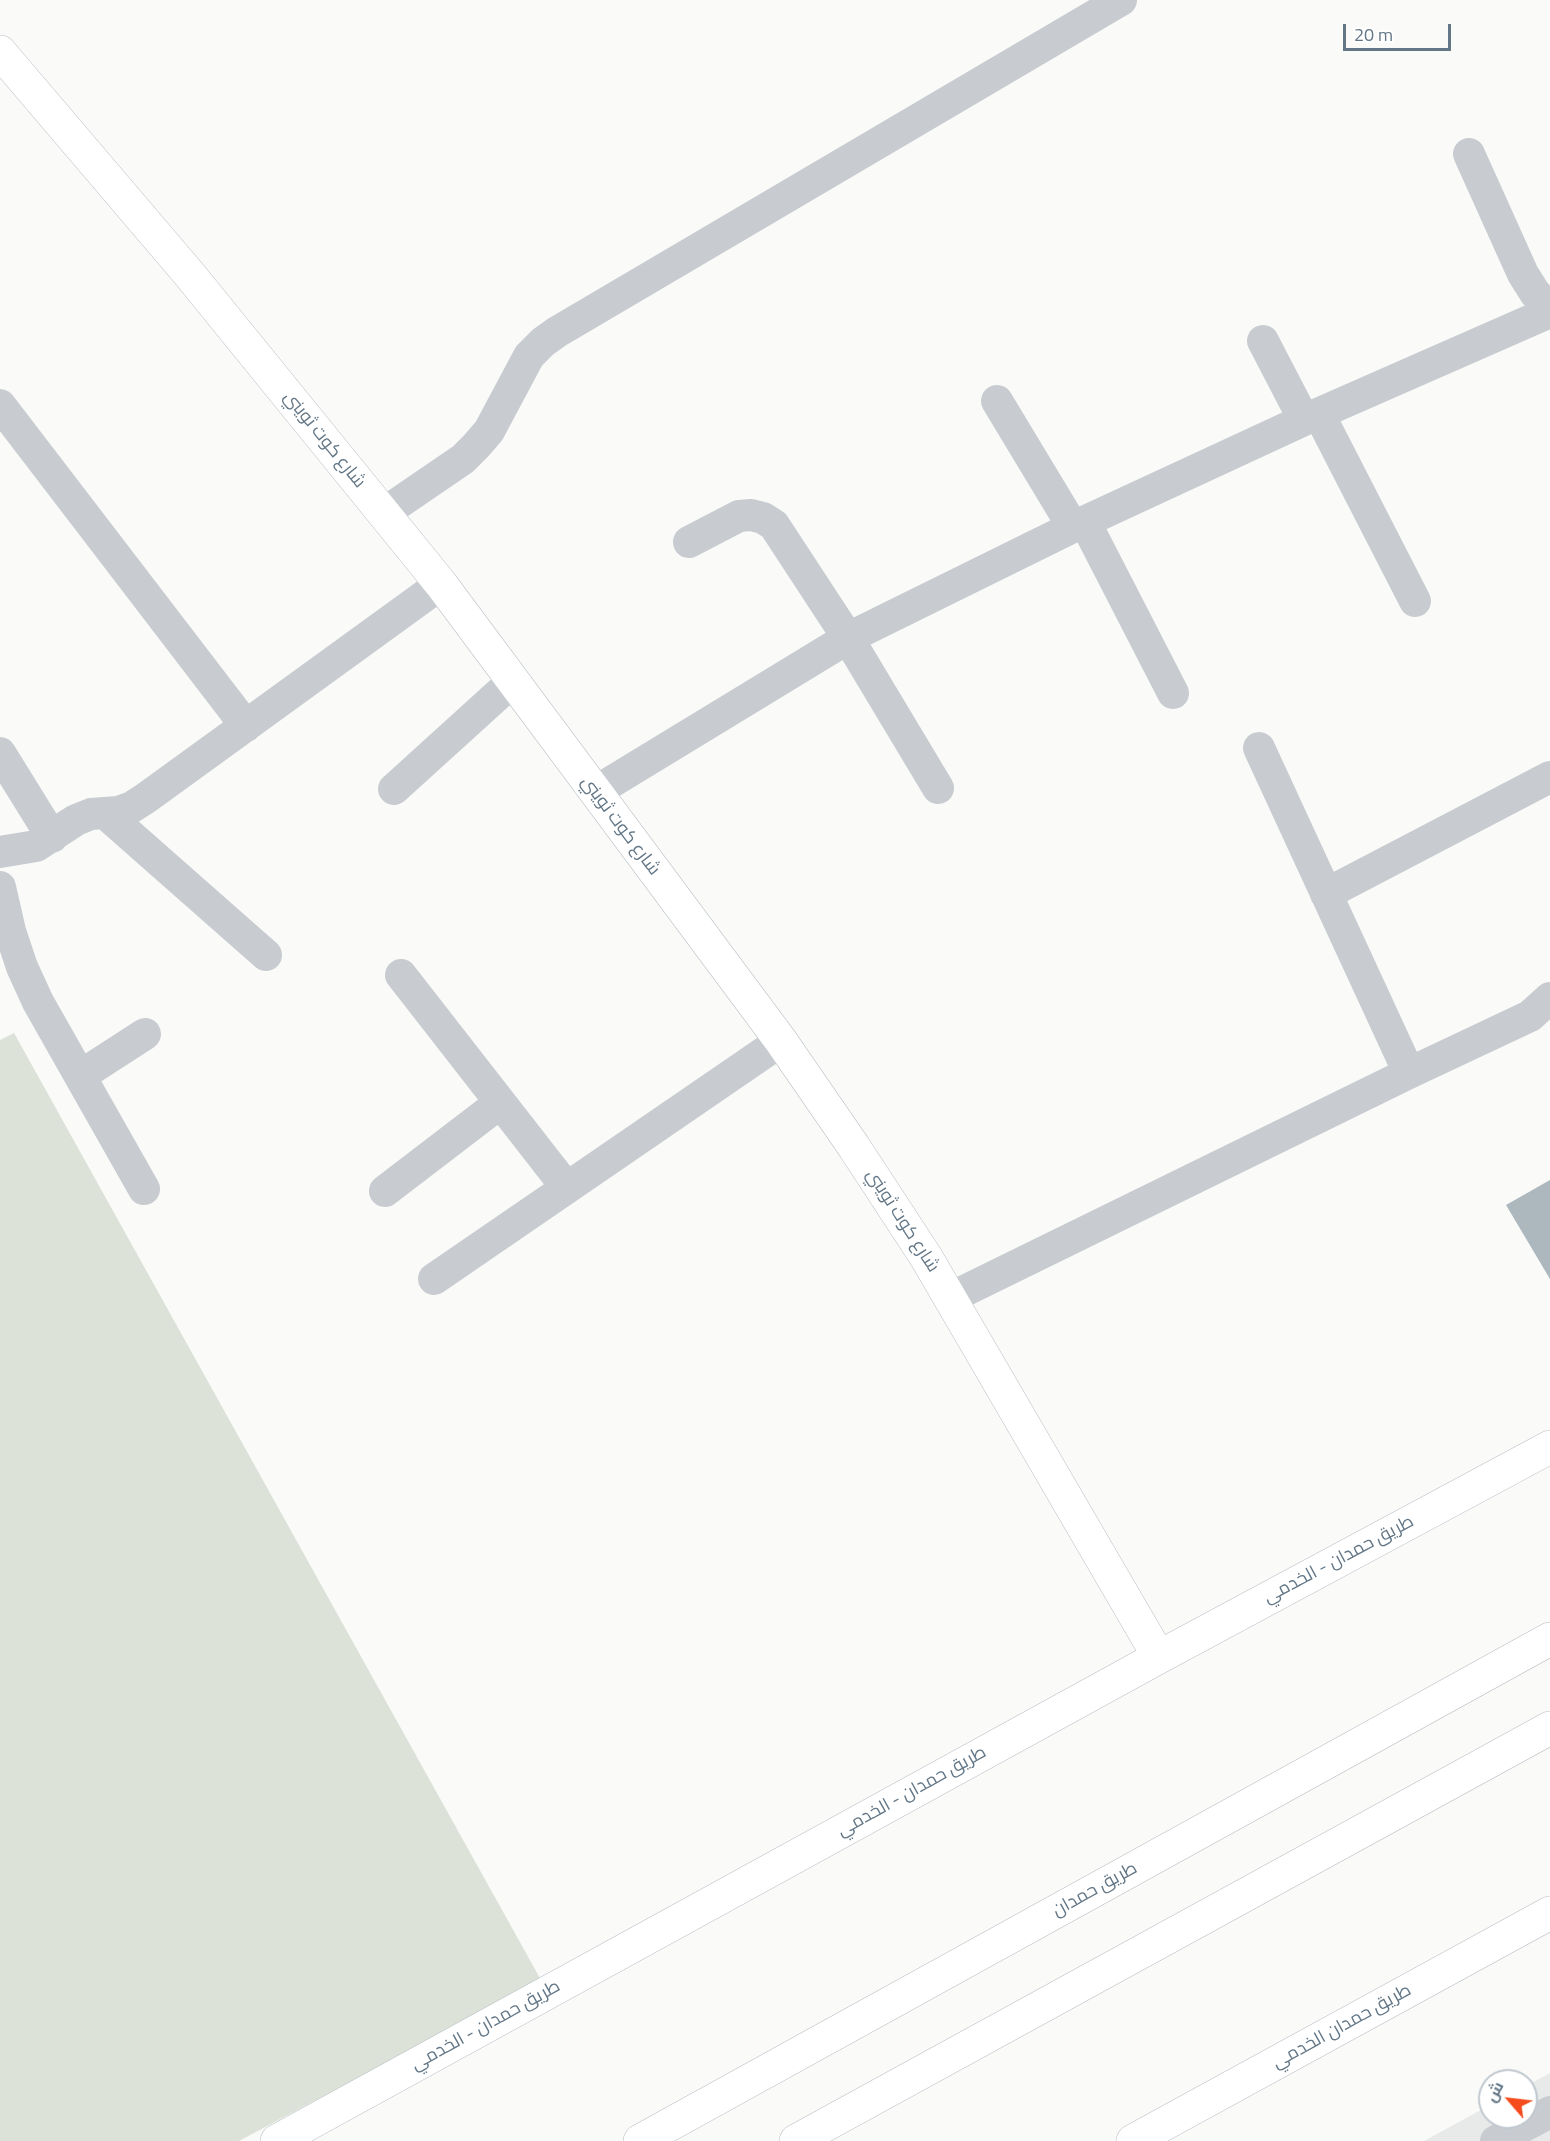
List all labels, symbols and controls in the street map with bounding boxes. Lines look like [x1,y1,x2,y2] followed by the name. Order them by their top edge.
[1346,12,1454,50] scale bar
[1354,21,1393,48] text: 20 m
[278,387,370,493] street label: شارع كوت ثويني
[576,772,664,880] street label: شارع كوت ثويني
[861,1165,943,1277] street label: شارع كوت ثويني
[1260,1511,1418,1609] street label: طريق حمدان - الخدمي
[834,1742,990,1842] street label: طريق حمدان - الخدمي
[1049,1858,1141,1922] street label: طريق حمدان
[408,1976,564,2076] street label: طريق حمدان - الخدمي
[1269,1980,1415,2074] street label: طريق حمدان الخدمي
[1478,2069,1538,2129] north arrow
[1478,2077,1509,2106] text: ش

